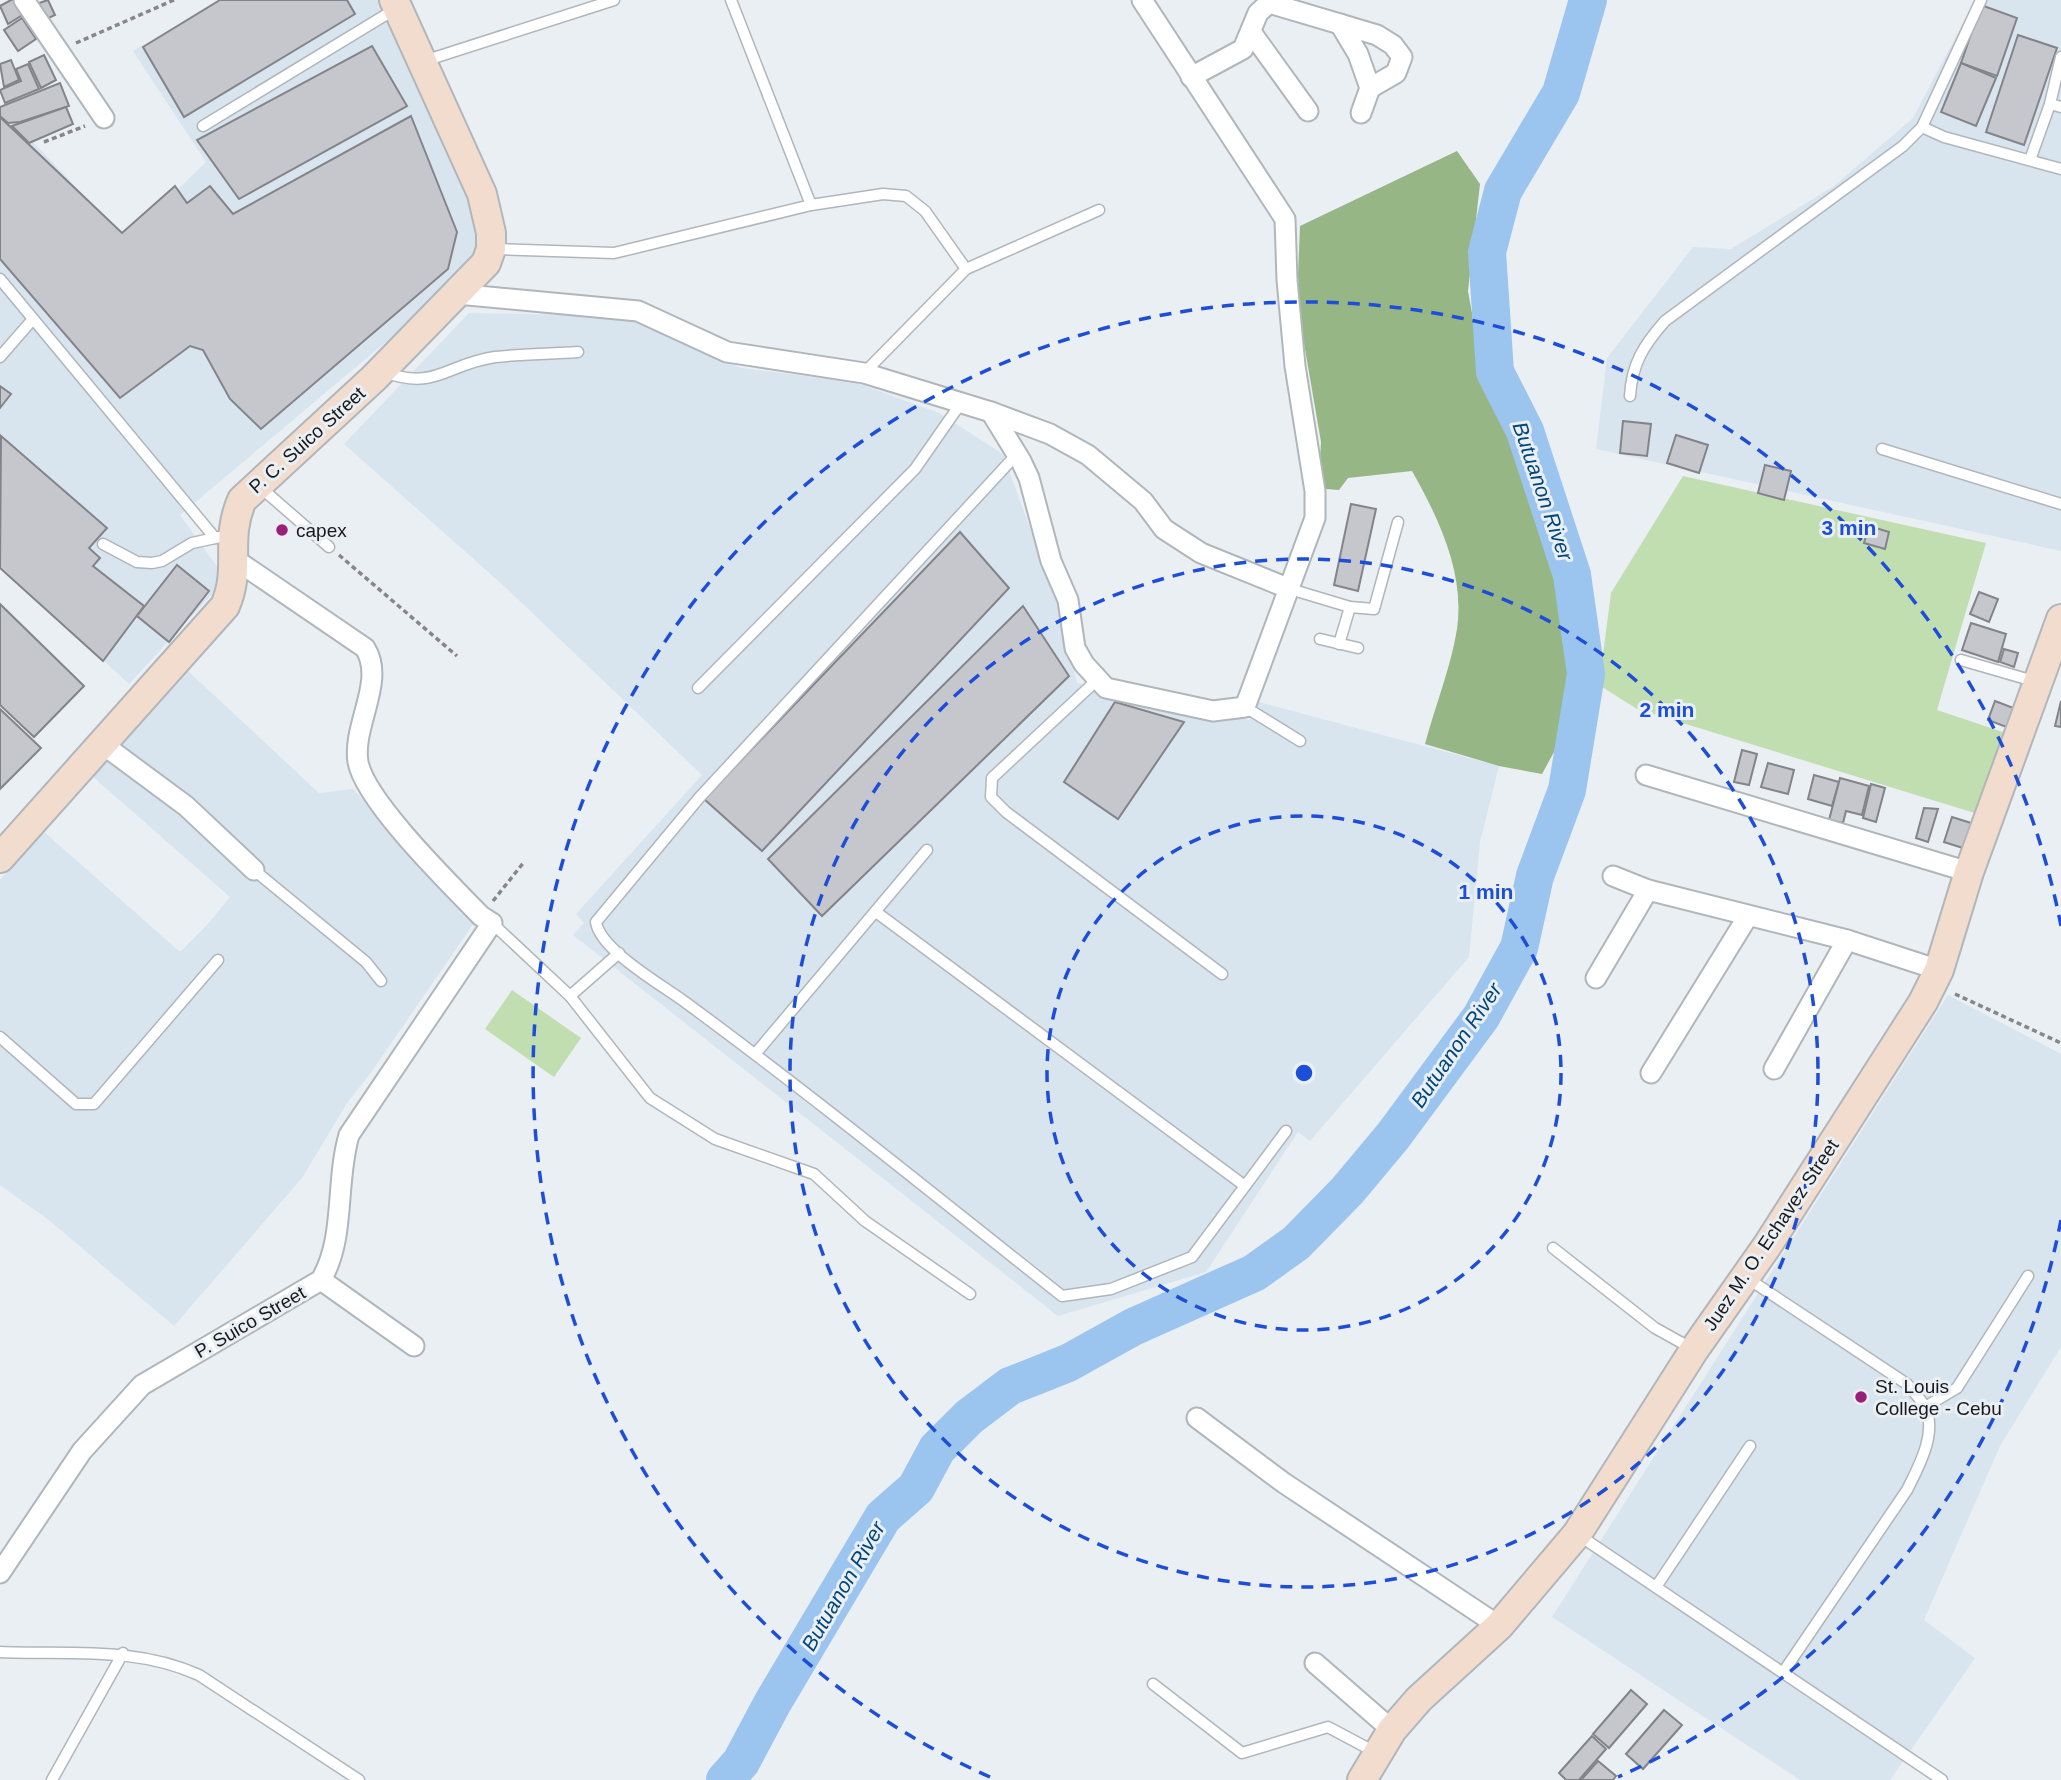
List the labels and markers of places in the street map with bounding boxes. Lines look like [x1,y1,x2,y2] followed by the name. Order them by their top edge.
[296,520,347,541] place label: capex
[274,522,290,538] marker: capex
[1292,1061,1316,1085] centre of rings
[1875,1376,2002,1419] place label: St. Louis College - Cebu
[1853,1389,1869,1405] marker: St. Louis College - Cebu

